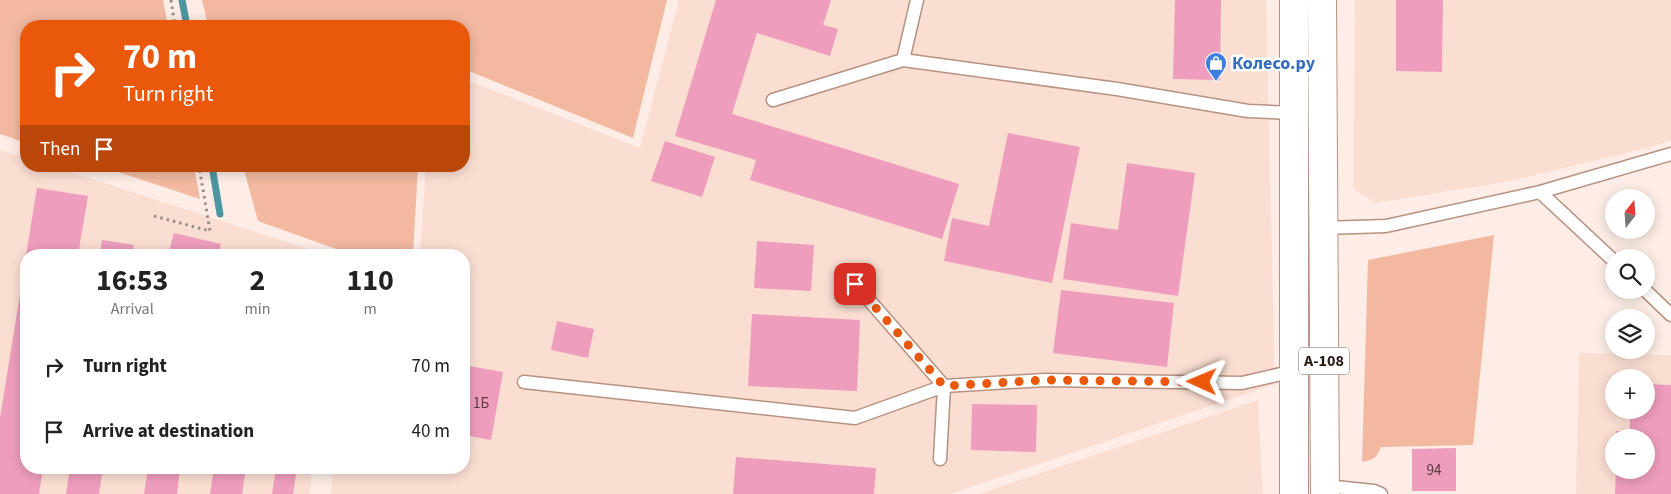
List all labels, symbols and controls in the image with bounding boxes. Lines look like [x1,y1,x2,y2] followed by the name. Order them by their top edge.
[123,32,197,82] text: 70 m
[40,40,105,105] icon: right
[1204,51,1228,82] shop icon: Колесо.ру
[1232,51,1316,76] place label: Колесо.ру
[123,78,213,110] text: Turn right
[90,135,118,163] icon: arrive
[40,136,80,163] text: Then
[1605,189,1655,239] north arrow
[1605,189,1655,479] map controls
[1605,249,1655,299] button: search
[96,259,168,302] text: 16:53
[249,259,265,302] text: 2
[346,259,394,302] text: 110
[834,263,876,305] pin
[841,270,869,298] icon: arrive
[111,298,154,320] text: Arrival
[244,298,270,320] text: min
[364,298,377,320] text: m
[1605,309,1655,359] button: layers
[1299,348,1349,374] road number: А-108
[40,353,68,381] icon: right
[83,353,167,380] text: Turn right
[412,353,450,380] text: 70 m
[1175,355,1227,407] position arrow
[1605,369,1655,419] button: +
[473,393,489,414] house number: 1Б
[40,418,68,446] icon: arrive
[83,418,254,445] text: Arrive at destination
[412,418,450,445] text: 40 m
[1605,429,1655,479] button: −
[1427,460,1442,481] house number: 94

